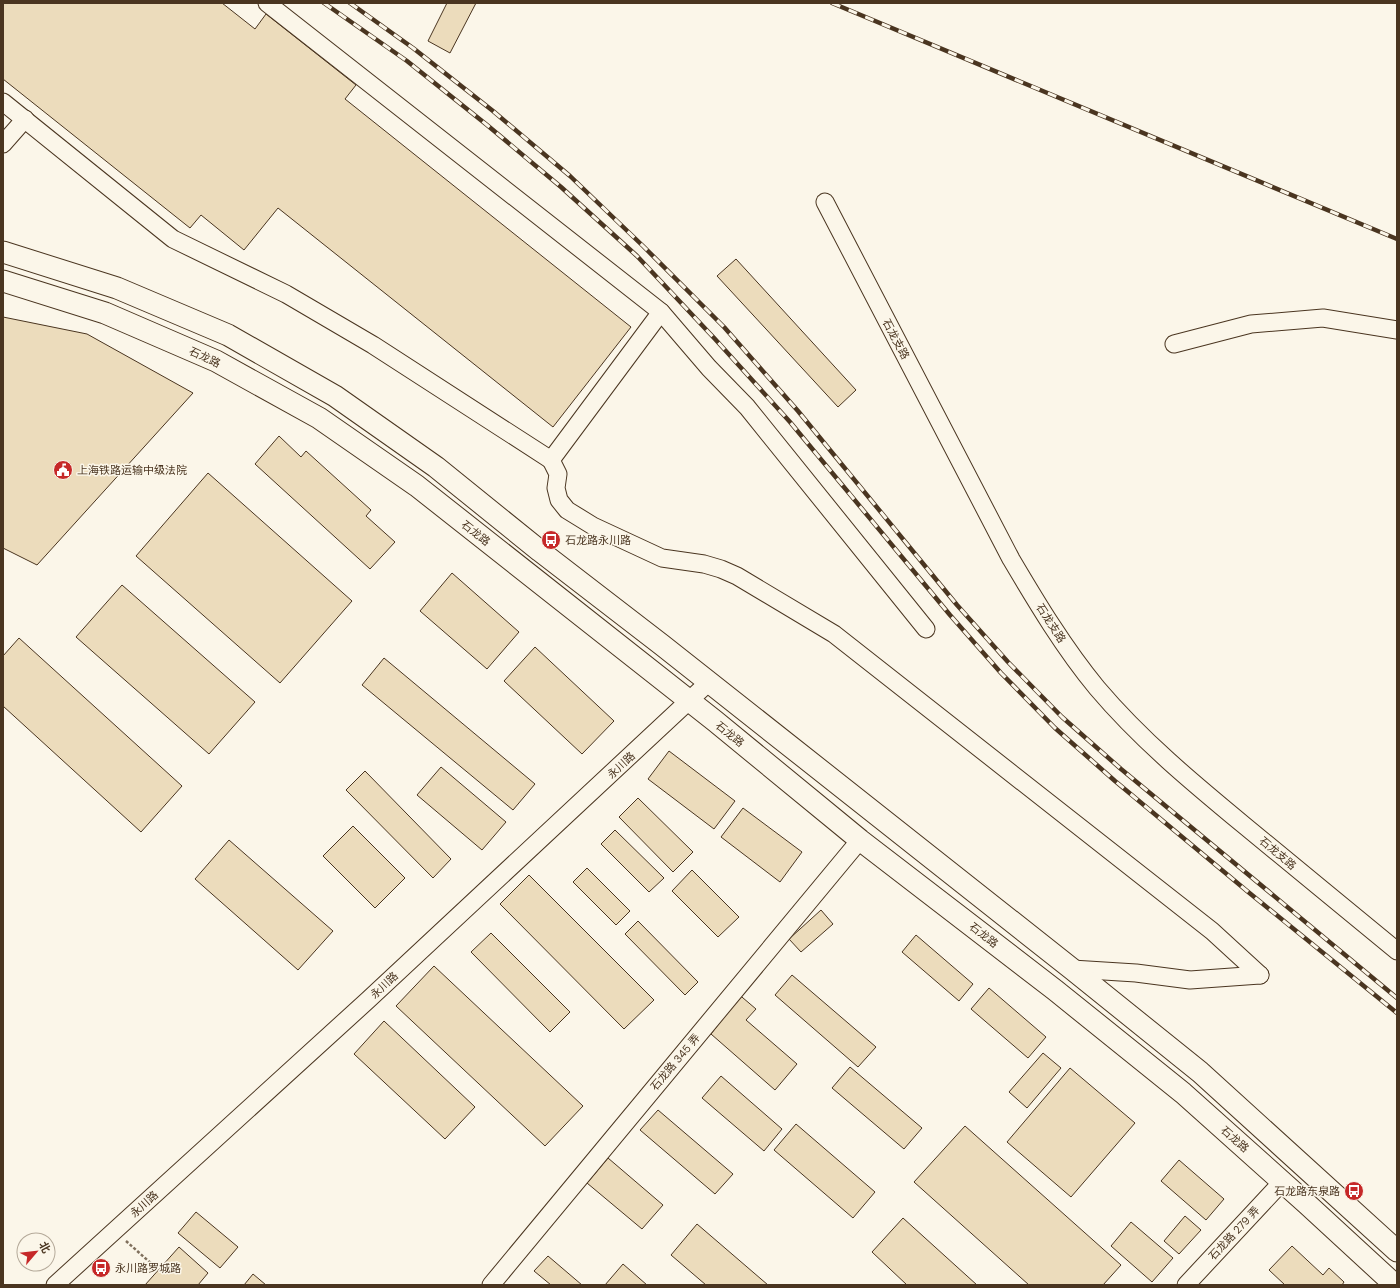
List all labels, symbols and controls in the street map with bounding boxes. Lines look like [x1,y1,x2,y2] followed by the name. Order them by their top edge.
[879,316,913,362] street label: 石龙支路
[187,344,223,370] street label: 石龙路
[52,459,74,481] public building icon: 上海铁路运输中级法院
[77,463,187,477] place label: 上海铁路运输中级法院
[459,517,493,549] street label: 石龙路
[540,529,562,551] bus stop icon: 石龙路永川路
[565,533,631,547] place label: 石龙路永川路
[1033,601,1069,645] street label: 石龙支路
[713,718,747,750] street label: 石龙路
[604,749,638,781] street label: 永川路
[1257,833,1299,873] street label: 石龙支路
[967,919,1001,951] street label: 石龙路
[367,969,401,1001] street label: 永川路
[647,1031,703,1093] street label: 石龙路 345 弄
[1218,1123,1252,1155] street label: 石龙路
[1343,1180,1365,1202] bus stop icon: 石龙路东泉路
[1274,1184,1340,1198] place label: 石龙路东泉路
[127,1188,161,1220] street label: 永川路
[1206,1203,1262,1263] street label: 石龙路 279 弄
[16,1232,56,1272] north arrow
[36,1239,54,1255] text: 北
[90,1257,112,1279] bus stop icon: 永川路罗城路
[115,1261,181,1275] place label: 永川路罗城路

